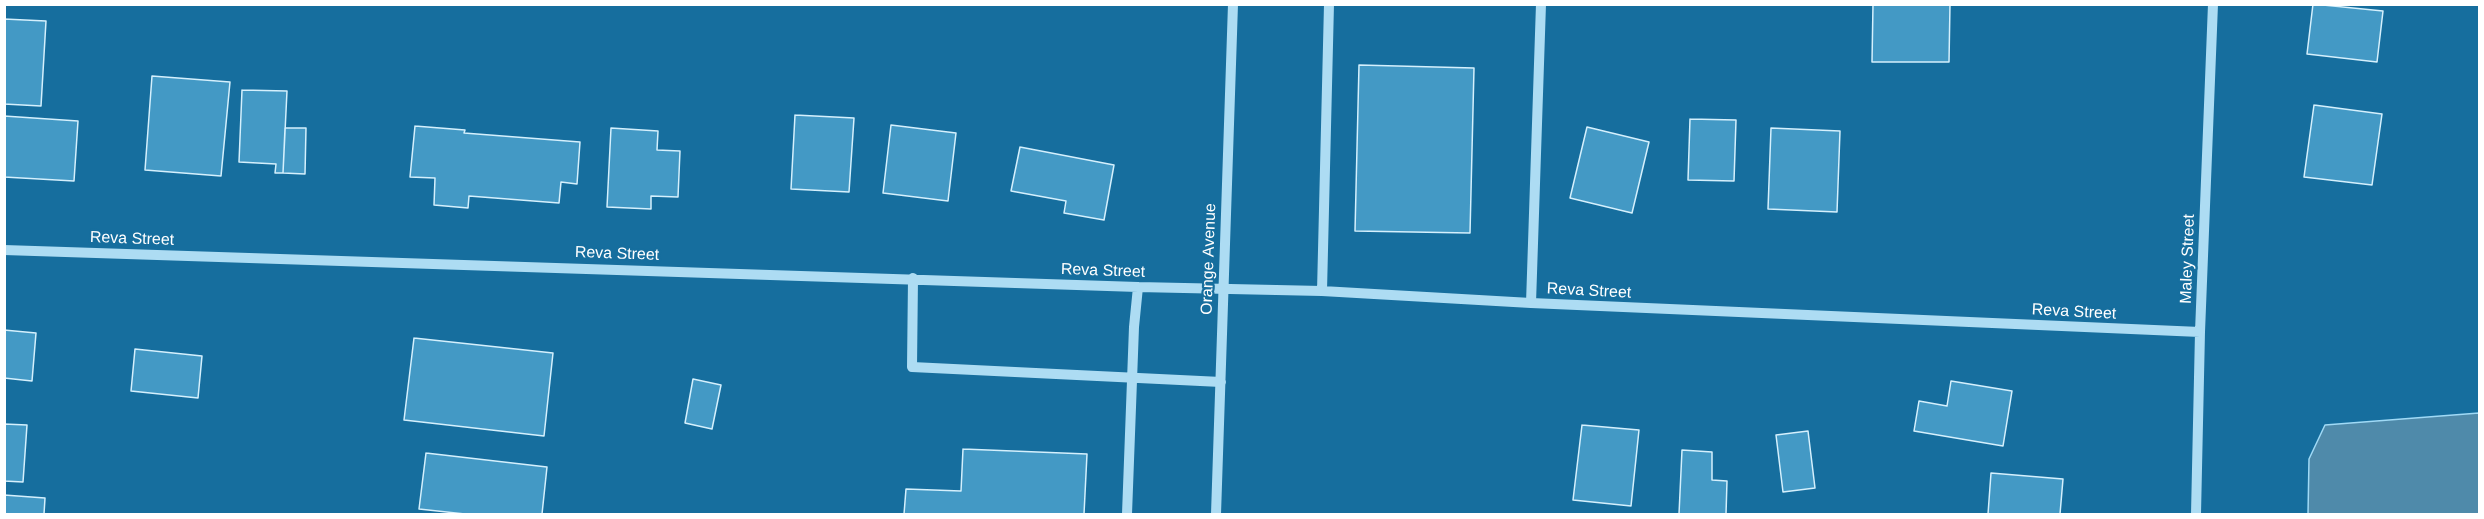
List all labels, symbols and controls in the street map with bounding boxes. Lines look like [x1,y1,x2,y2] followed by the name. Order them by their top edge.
[1197,203,1221,315] street label: Orange Avenue
[2177,214,2199,304] street label: Maley Street
[89,228,175,250] street label: Reva Street
[574,243,660,265] street label: Reva Street
[1060,260,1146,282] street label: Reva Street
[1546,279,1632,303] street label: Reva Street
[2031,300,2117,324] street label: Reva Street

